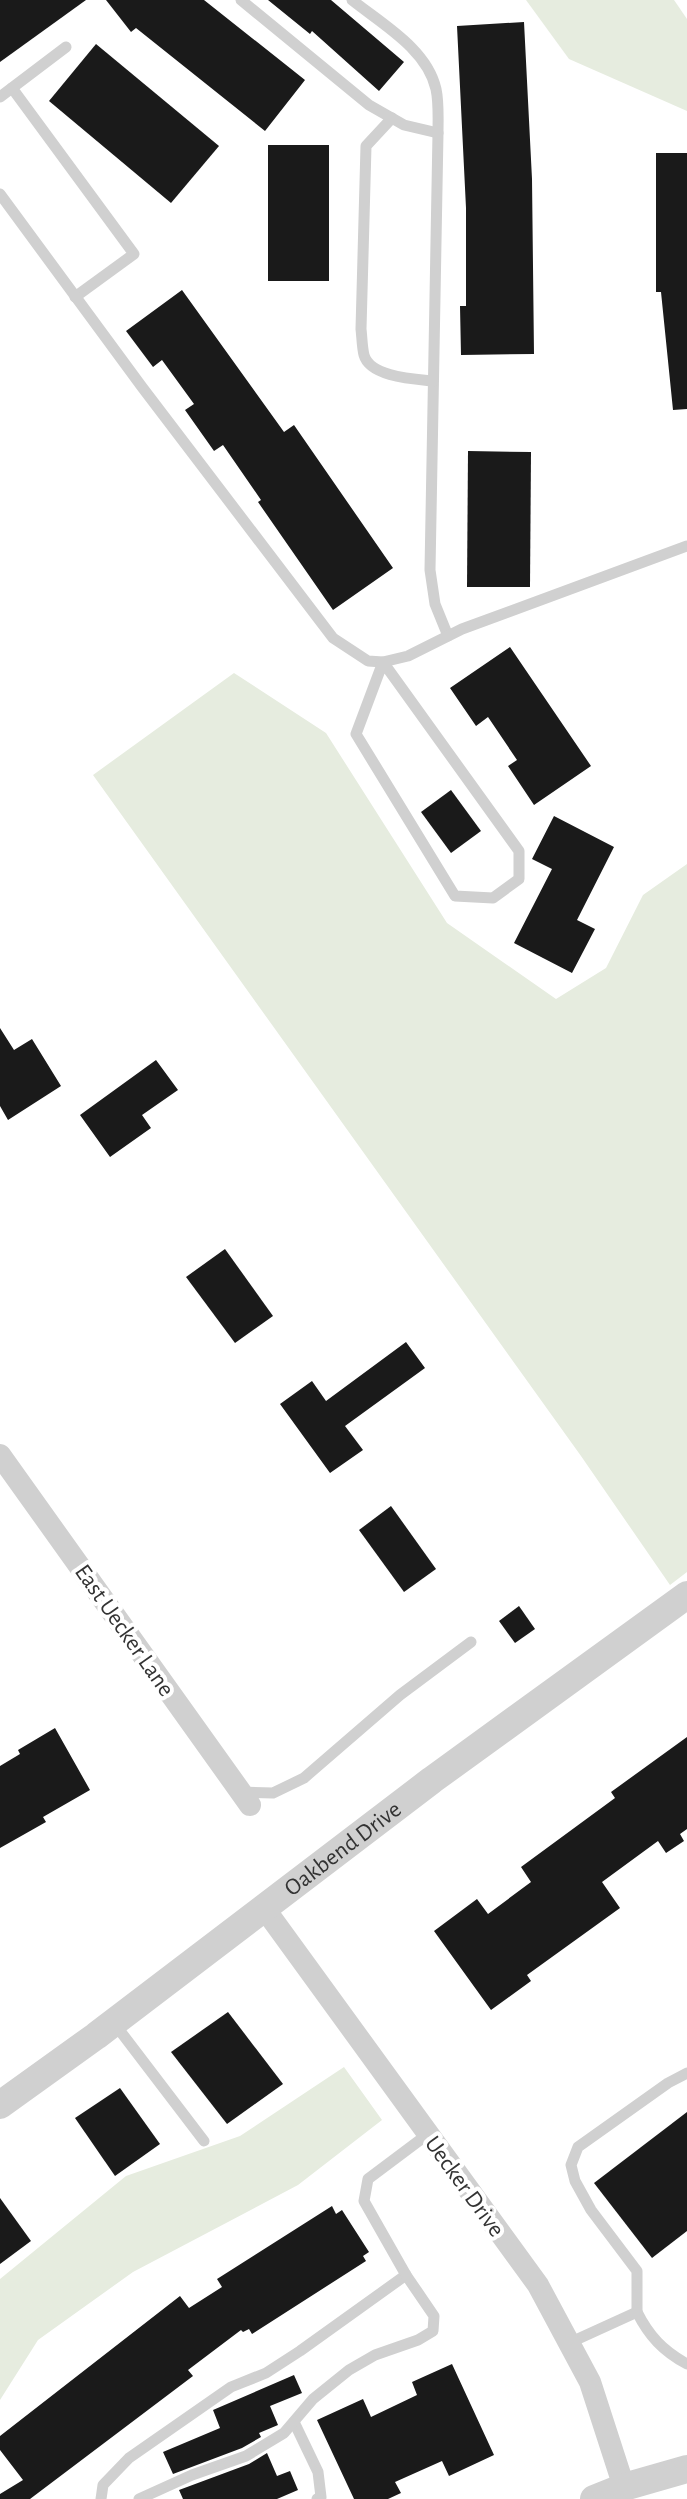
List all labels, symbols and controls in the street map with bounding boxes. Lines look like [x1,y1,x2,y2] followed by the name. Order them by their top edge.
[70,1560,178,1701] street label: East Uecker Lane
[280,1797,406,1901] street label: Oakbend Drive
[420,2132,509,2241] street label: Uecker Drive

